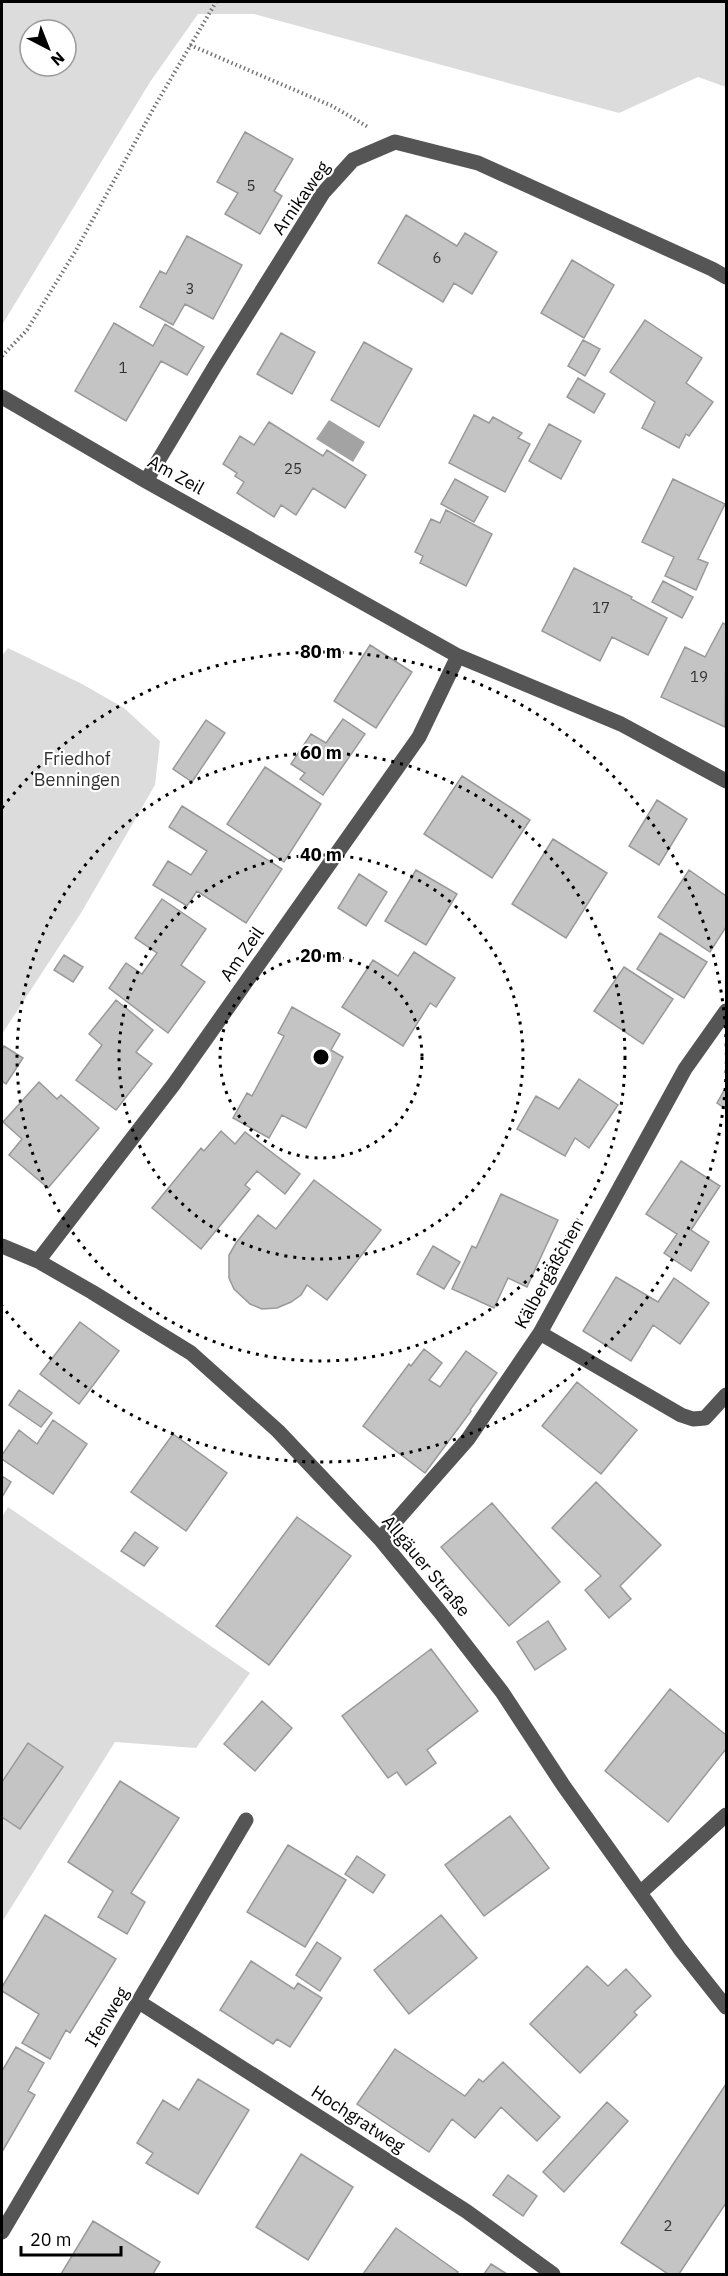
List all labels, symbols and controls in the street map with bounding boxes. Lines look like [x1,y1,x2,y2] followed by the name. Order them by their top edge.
[18,18,78,78] north arrow
[47,48,69,70] text: N
[267,156,335,239] street label: Arnikaweg
[246,176,256,195] house number: 5
[432,248,442,267] house number: 6
[185,279,195,298] house number: 3
[118,358,128,377] house number: 1
[144,450,209,499] street label: Am Zeil
[284,459,302,478] house number: 25
[592,598,610,617] house number: 17
[300,640,342,663] text: 80 m
[690,667,708,686] house number: 19
[300,741,342,764] text: 60 m
[34,747,120,791] park label: Friedhof Benningen
[300,843,342,866] text: 40 m
[215,922,269,985] street label: Am Zeil
[300,944,342,967] text: 20 m
[311,1047,331,1067] centre of rings
[509,1215,588,1333] street label: Kälbergäßchen
[377,1510,476,1621] street label: Allgäuer Straße
[80,1982,134,2051] street label: Ifenweg
[307,2080,410,2158] street label: Hochgratweg
[663,2216,673,2235] house number: 2
[21,2219,122,2257] scale bar
[30,2228,72,2251] text: 20 m

